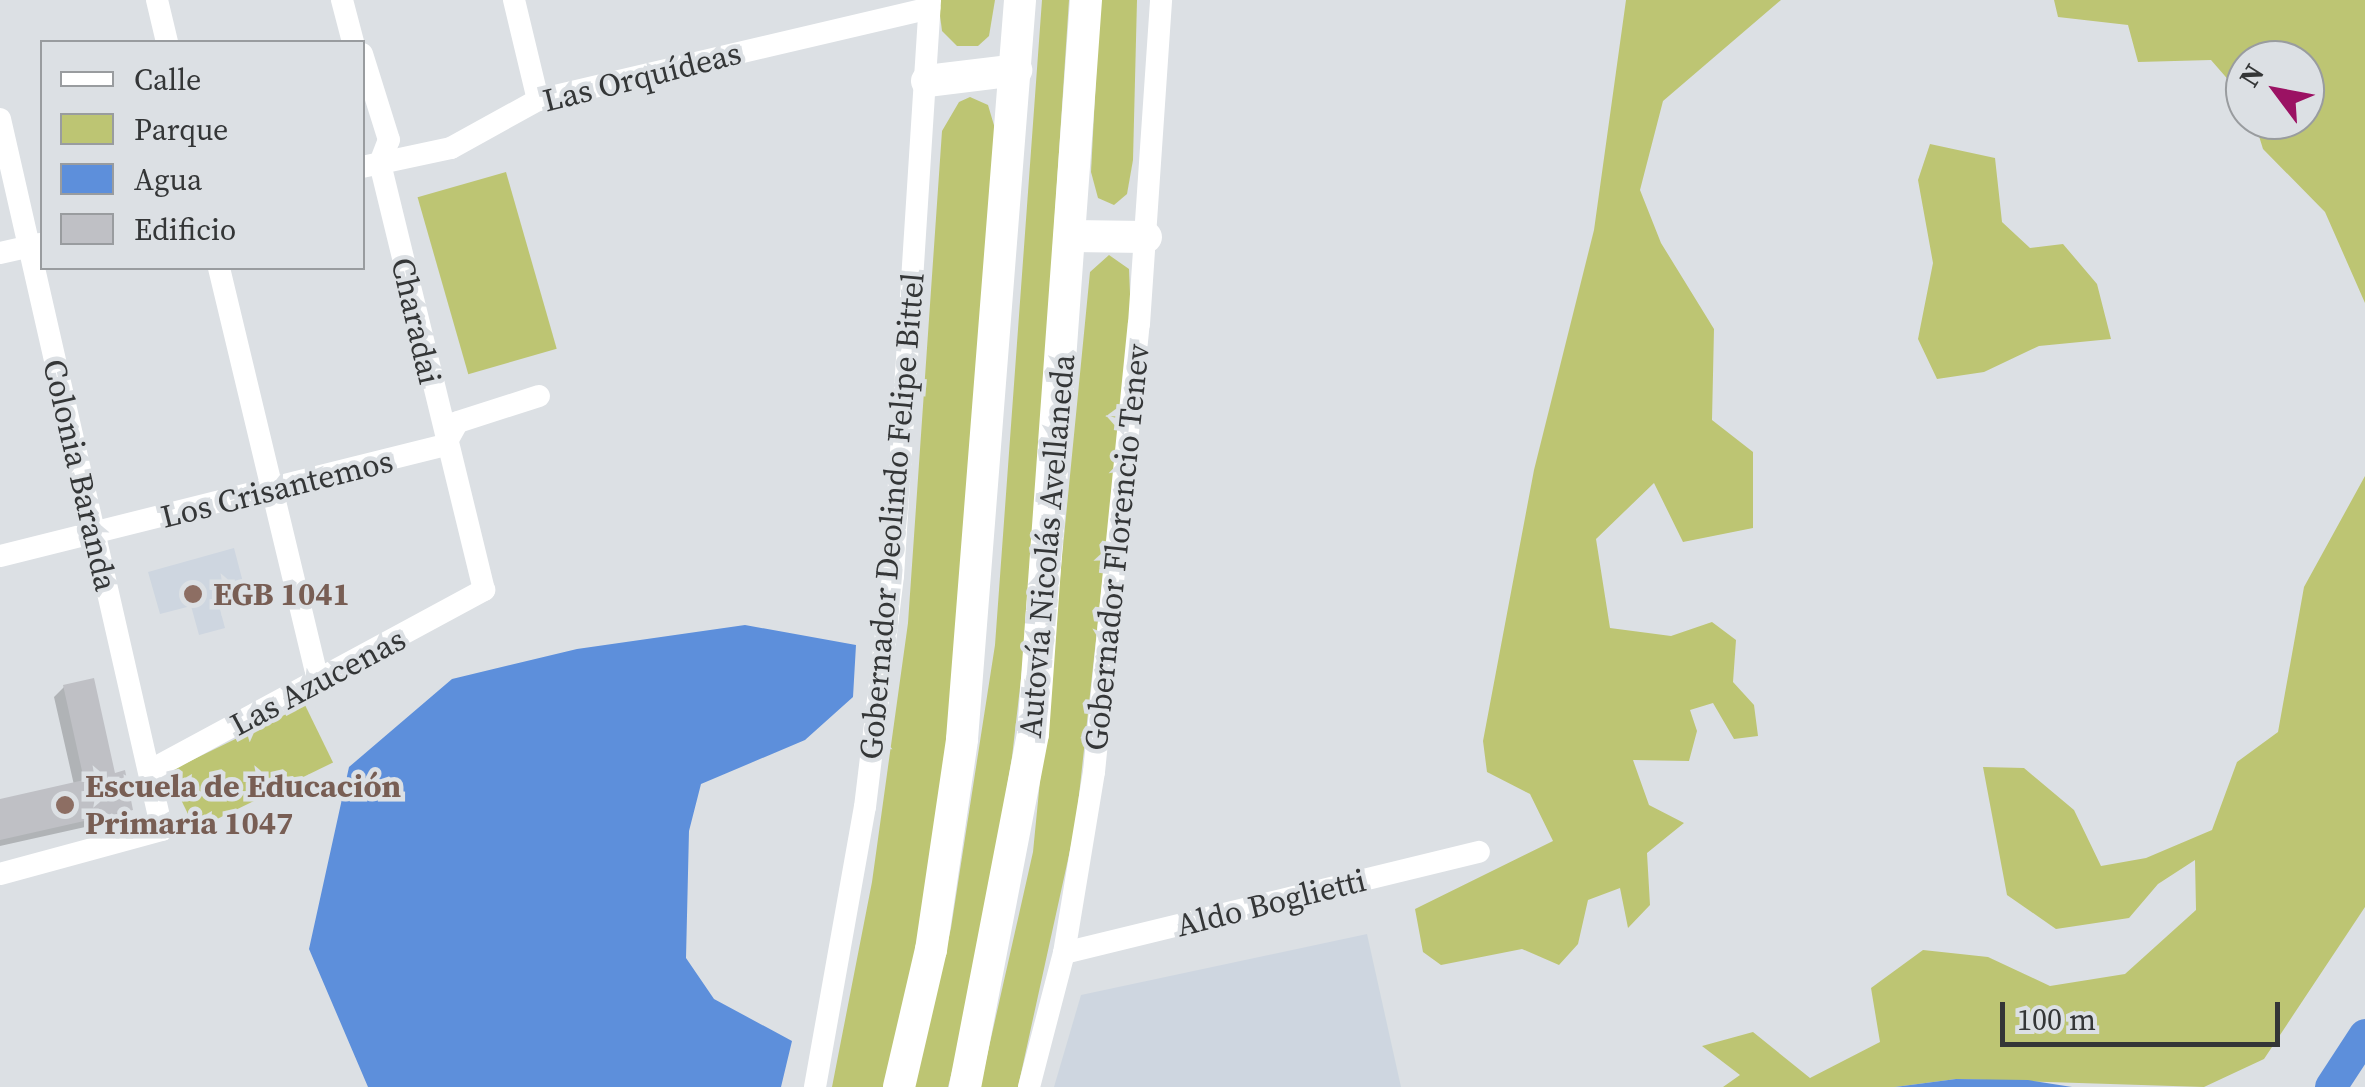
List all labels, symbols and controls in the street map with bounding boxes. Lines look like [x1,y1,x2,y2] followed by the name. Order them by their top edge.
[539,34,745,120] street label: Las Orquídeas
[40,40,365,270] legend
[2225,40,2325,140] north arrow
[2230,56,2273,94] text: N
[134,59,201,100] text: Calle
[134,109,228,150] text: Parque
[134,159,202,200] text: Agua
[134,209,236,250] text: Edificio
[383,254,449,388] street label: Charadai
[852,271,932,761] street label: Gobernador Deolindo Felipe Bittel
[1077,341,1157,753] street label: Gobernador Florencio Tenev
[1011,353,1083,739] street label: Autovía Nicolás Avellaneda
[35,356,125,594] street label: Colonia Baranda
[157,442,397,536] street label: Los Crisantemos
[213,575,350,613] place label: EGB 1041
[182,583,204,605] marker: EGB 1041
[224,620,412,744] street label: Las Azucenas
[85,768,401,843] place label: Escuela de Educación Primaria 1047
[54,794,76,816] marker: Escuela de Educación Primaria 1047
[1172,861,1370,945] street label: Aldo Boglietti
[2005,982,2285,1044] scale bar
[2017,999,2096,1040] text: 100 m

